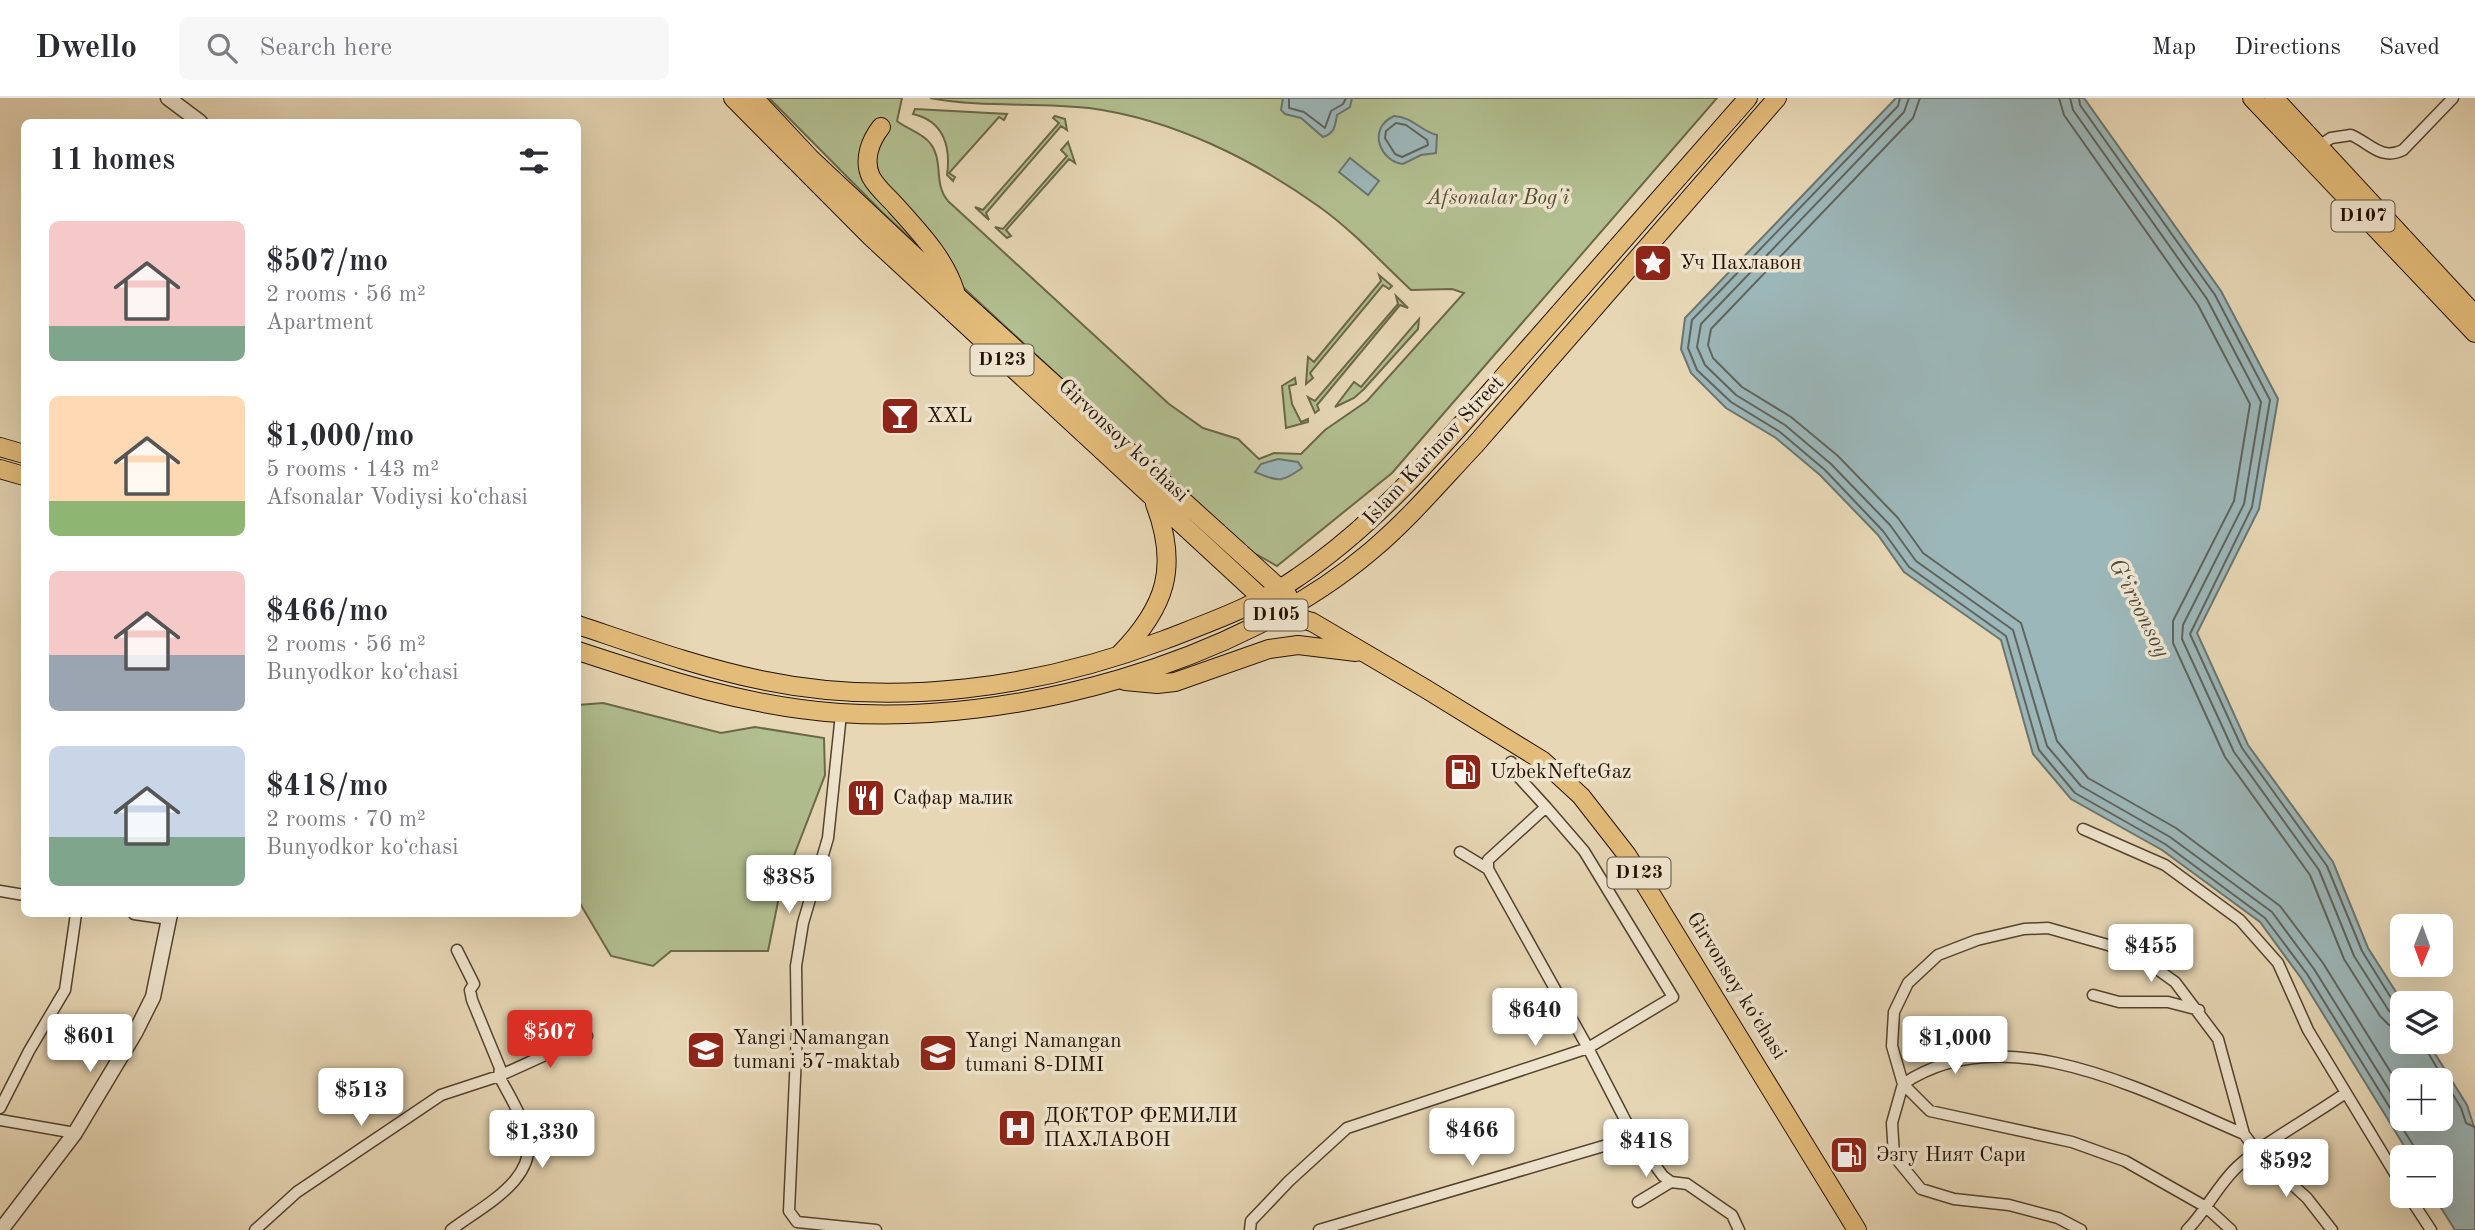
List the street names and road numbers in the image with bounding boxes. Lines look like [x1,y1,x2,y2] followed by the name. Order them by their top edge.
[2332,200,2394,232] road number: D107
[970,344,1034,376] road number: D123
[1360,372,1508,530] street label: Islam Karimov Street
[1054,376,1192,506] street label: Girvonsoy koʻchasi
[1244,600,1308,630] road number: D105
[1608,858,1670,888] road number: D123
[1682,909,1790,1063] street label: Girvonsoy koʻchasi

